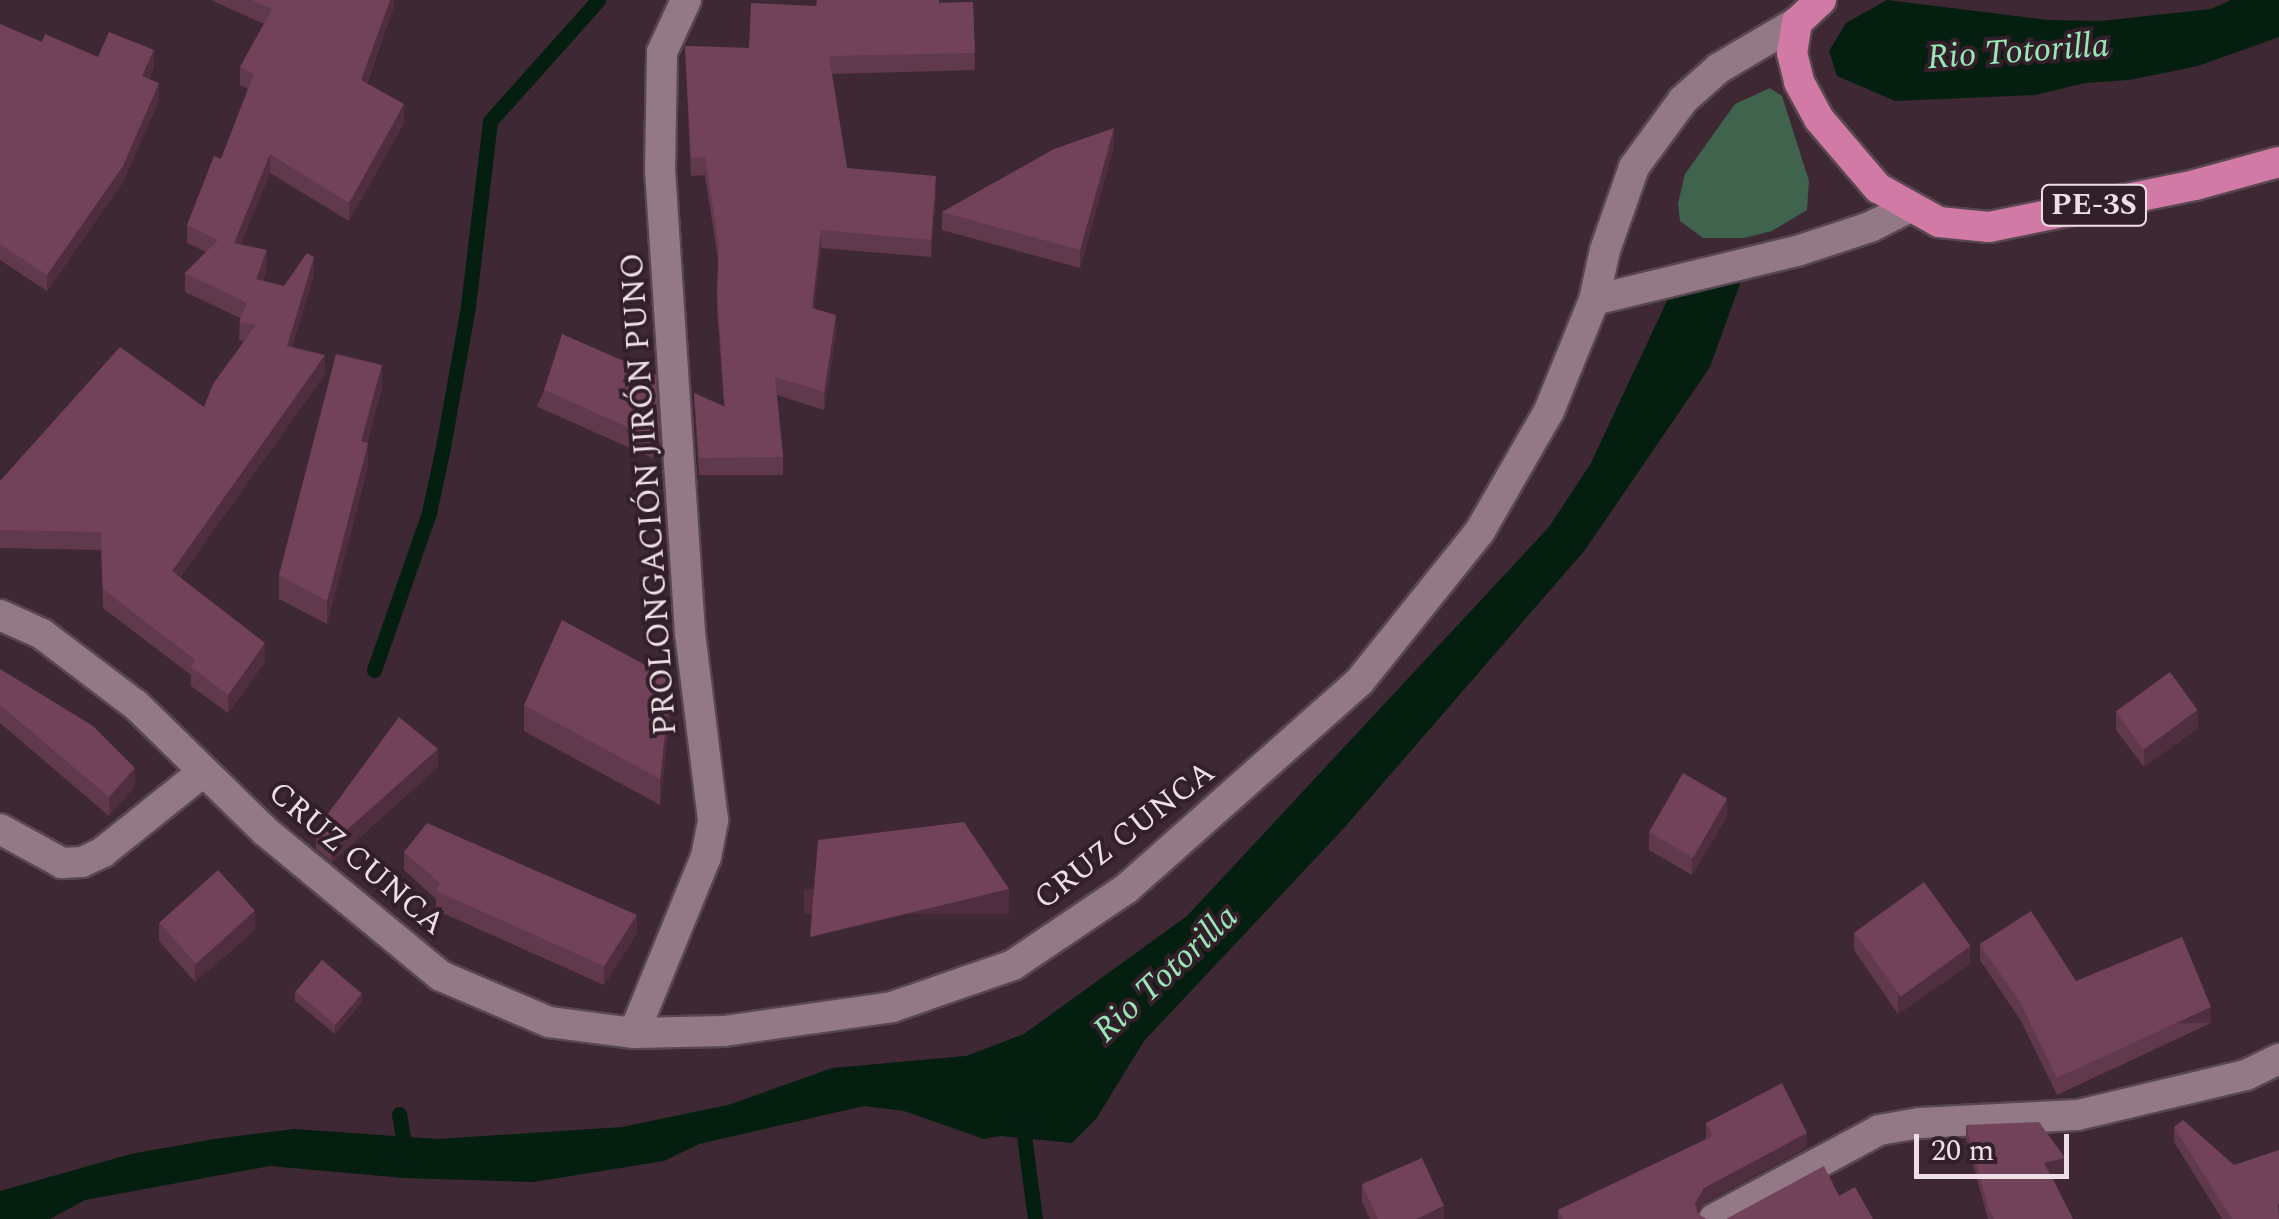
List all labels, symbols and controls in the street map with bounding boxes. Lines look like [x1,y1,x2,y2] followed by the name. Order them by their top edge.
[1926,25,2110,79] water label: Rio Totorilla
[2039,180,2149,230] road number: PE-3S
[614,251,686,737] street label: PROLONGACIÓN JIRÓN PUNO
[1027,754,1223,918] street label: CRUZ CUNCA
[260,774,452,944] street label: CRUZ CUNCA
[1085,896,1247,1052] water label: Rio Totorilla
[1919,1114,2074,1176] scale bar
[1931,1128,1994,1174] text: 20 m

